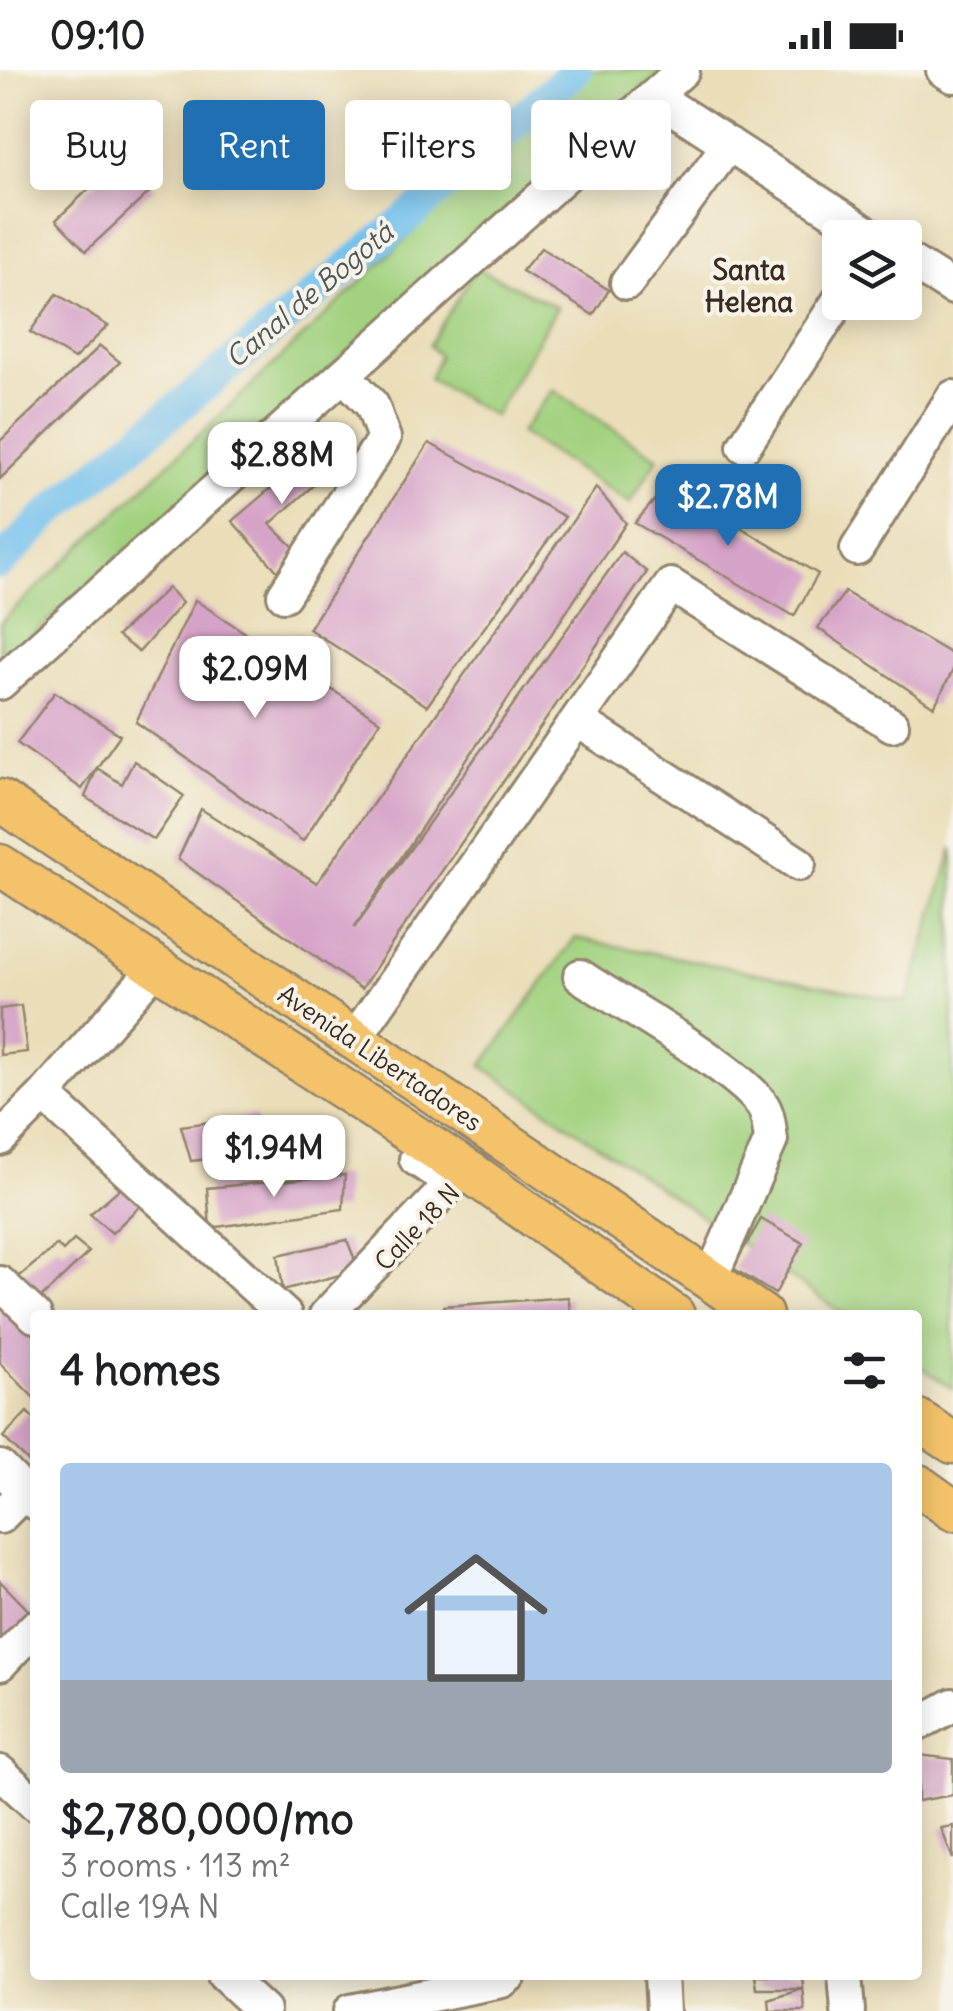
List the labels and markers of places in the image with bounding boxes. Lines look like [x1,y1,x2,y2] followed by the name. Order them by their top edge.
[201,422,363,507] pin: $2.88M
[647,464,809,549] pin: $2.78M
[174,636,336,721] pin: $2.09M
[193,1115,355,1200] pin: $1.94M

